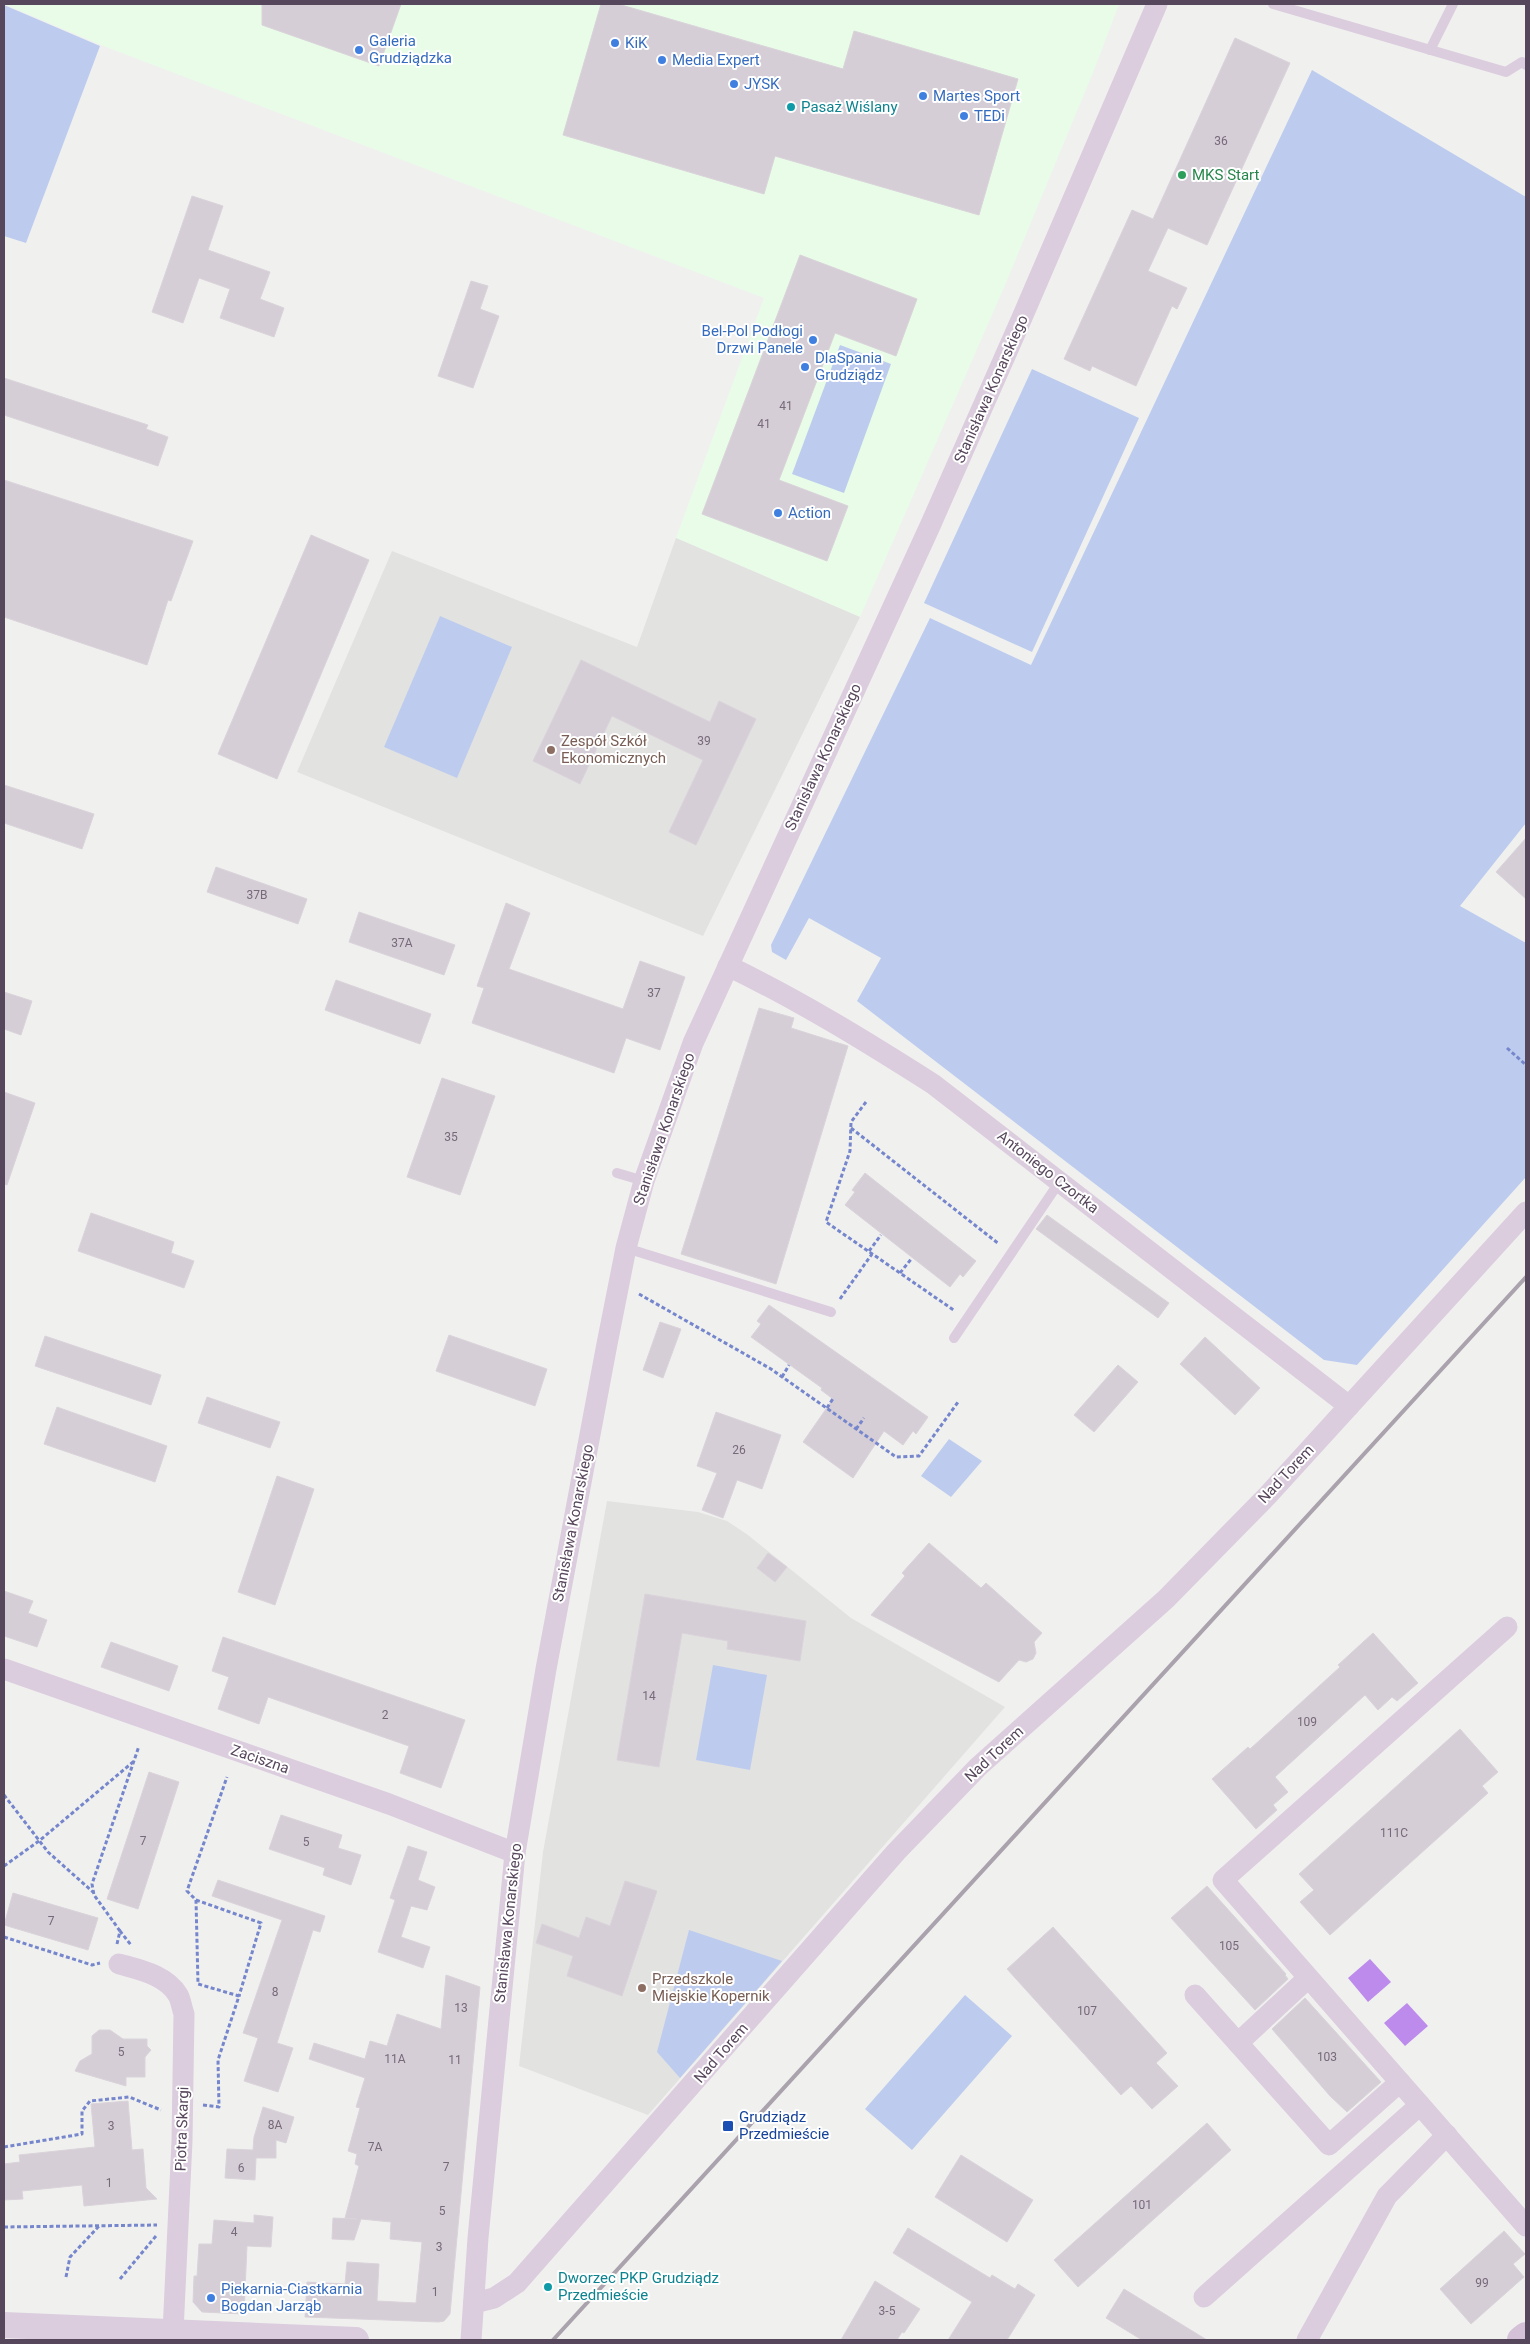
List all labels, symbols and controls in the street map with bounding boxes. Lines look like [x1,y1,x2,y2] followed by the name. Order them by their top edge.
[369,32,452,67] place label: Galeria Grudziądzka
[625,34,648,52] place label: KiK
[609,37,621,49] marker: KiK
[353,44,365,56] marker: Galeria Grudziądzka
[672,51,760,69] place label: Media Expert
[656,54,668,66] marker: Media Expert
[744,75,780,93] place label: JYSK
[728,78,740,90] marker: JYSK
[933,87,1020,105] place label: Martes Sport
[917,90,929,102] marker: Martes Sport
[801,98,898,116] place label: Pasaż Wiślany
[785,101,797,113] marker: Pasaż Wiślany
[974,107,1005,125] place label: TEDi
[958,110,970,122] marker: TEDi
[1214,134,1228,148] house number: 36
[1192,166,1260,184] place label: MKS Start
[1176,169,1188,181] marker: MKS Start
[950,312,1032,466] street label: Stanisława Konarskiego
[702,322,803,357] place label: Bel-Pol Podłogi Drzwi Panele
[807,334,819,346] marker: Bel-Pol Podłogi Drzwi Panele
[815,349,882,384] place label: DlaSpania Grudziądz
[799,361,811,373] marker: DlaSpania Grudziądz
[779,399,793,413] house number: 41
[757,417,771,431] house number: 41
[788,504,831,522] place label: Action
[772,507,784,519] marker: Action
[781,681,865,833] street label: Stanisława Konarskiego
[561,732,666,767] place label: Zespół Szkół Ekonomicznych
[697,734,711,748] house number: 39
[545,744,557,756] marker: Zespół Szkół Ekonomicznych
[247,888,267,902] house number: 37B
[391,936,413,950] house number: 37A
[647,986,661,1000] house number: 37
[629,1050,699,1208] street label: Stanisława Konarskiego
[994,1127,1102,1217] street label: Antoniego Czortka
[444,1130,458,1144] house number: 35
[1254,1441,1318,1507] street label: Nad Torem
[549,1443,597,1603] street label: Stanisława Konarskiego
[732,1443,746,1457] house number: 26
[642,1689,656,1703] house number: 14
[382,1708,389,1722] house number: 2
[1297,1715,1317,1729] house number: 109
[961,1722,1027,1786] street label: Nad Torem
[229,1741,291,1777] street label: Zaciszna
[1380,1826,1408,1840] house number: 111C
[140,1834,147,1848] house number: 7
[303,1835,310,1849] house number: 5
[491,1842,525,2004] street label: Stanisława Konarskiego
[48,1914,55,1928] house number: 7
[1219,1939,1239,1953] house number: 105
[652,1970,770,2005] place label: Przedszkole Miejskie Kopernik
[636,1982,648,1994] marker: Przedszkole Miejskie Kopernik
[272,1985,279,1999] house number: 8
[454,2001,468,2015] house number: 13
[1077,2004,1097,2018] house number: 107
[690,2019,752,2087] street label: Nad Torem
[118,2045,125,2059] house number: 5
[1317,2050,1337,2064] house number: 103
[384,2052,406,2066] house number: 11A
[448,2053,462,2067] house number: 11
[172,2086,192,2172] street label: Piotra Skargi
[739,2108,829,2143] place label: Grudziądz Przedmieście
[268,2118,282,2132] house number: 8A
[108,2119,114,2133] house number: 3
[721,2119,735,2133] marker: Grudziądz Przedmieście
[368,2140,382,2154] house number: 7A
[443,2160,450,2174] house number: 7
[238,2161,245,2175] house number: 6
[106,2176,112,2190] house number: 1
[1132,2198,1152,2212] house number: 101
[439,2204,446,2218] house number: 5
[231,2225,238,2239] house number: 4
[436,2240,442,2254] house number: 3
[558,2269,719,2304] place label: Dworzec PKP Grudziądz Przedmieście
[1475,2276,1489,2290] house number: 99
[221,2280,362,2315] place label: Piekarnia-Ciastkarnia Bogdan Jarząb
[542,2281,554,2293] marker: Dworzec PKP Grudziądz Przedmieście
[432,2285,438,2299] house number: 1
[205,2292,217,2304] marker: Piekarnia-Ciastkarnia Bogdan Jarząb
[879,2304,896,2318] house number: 3-5

